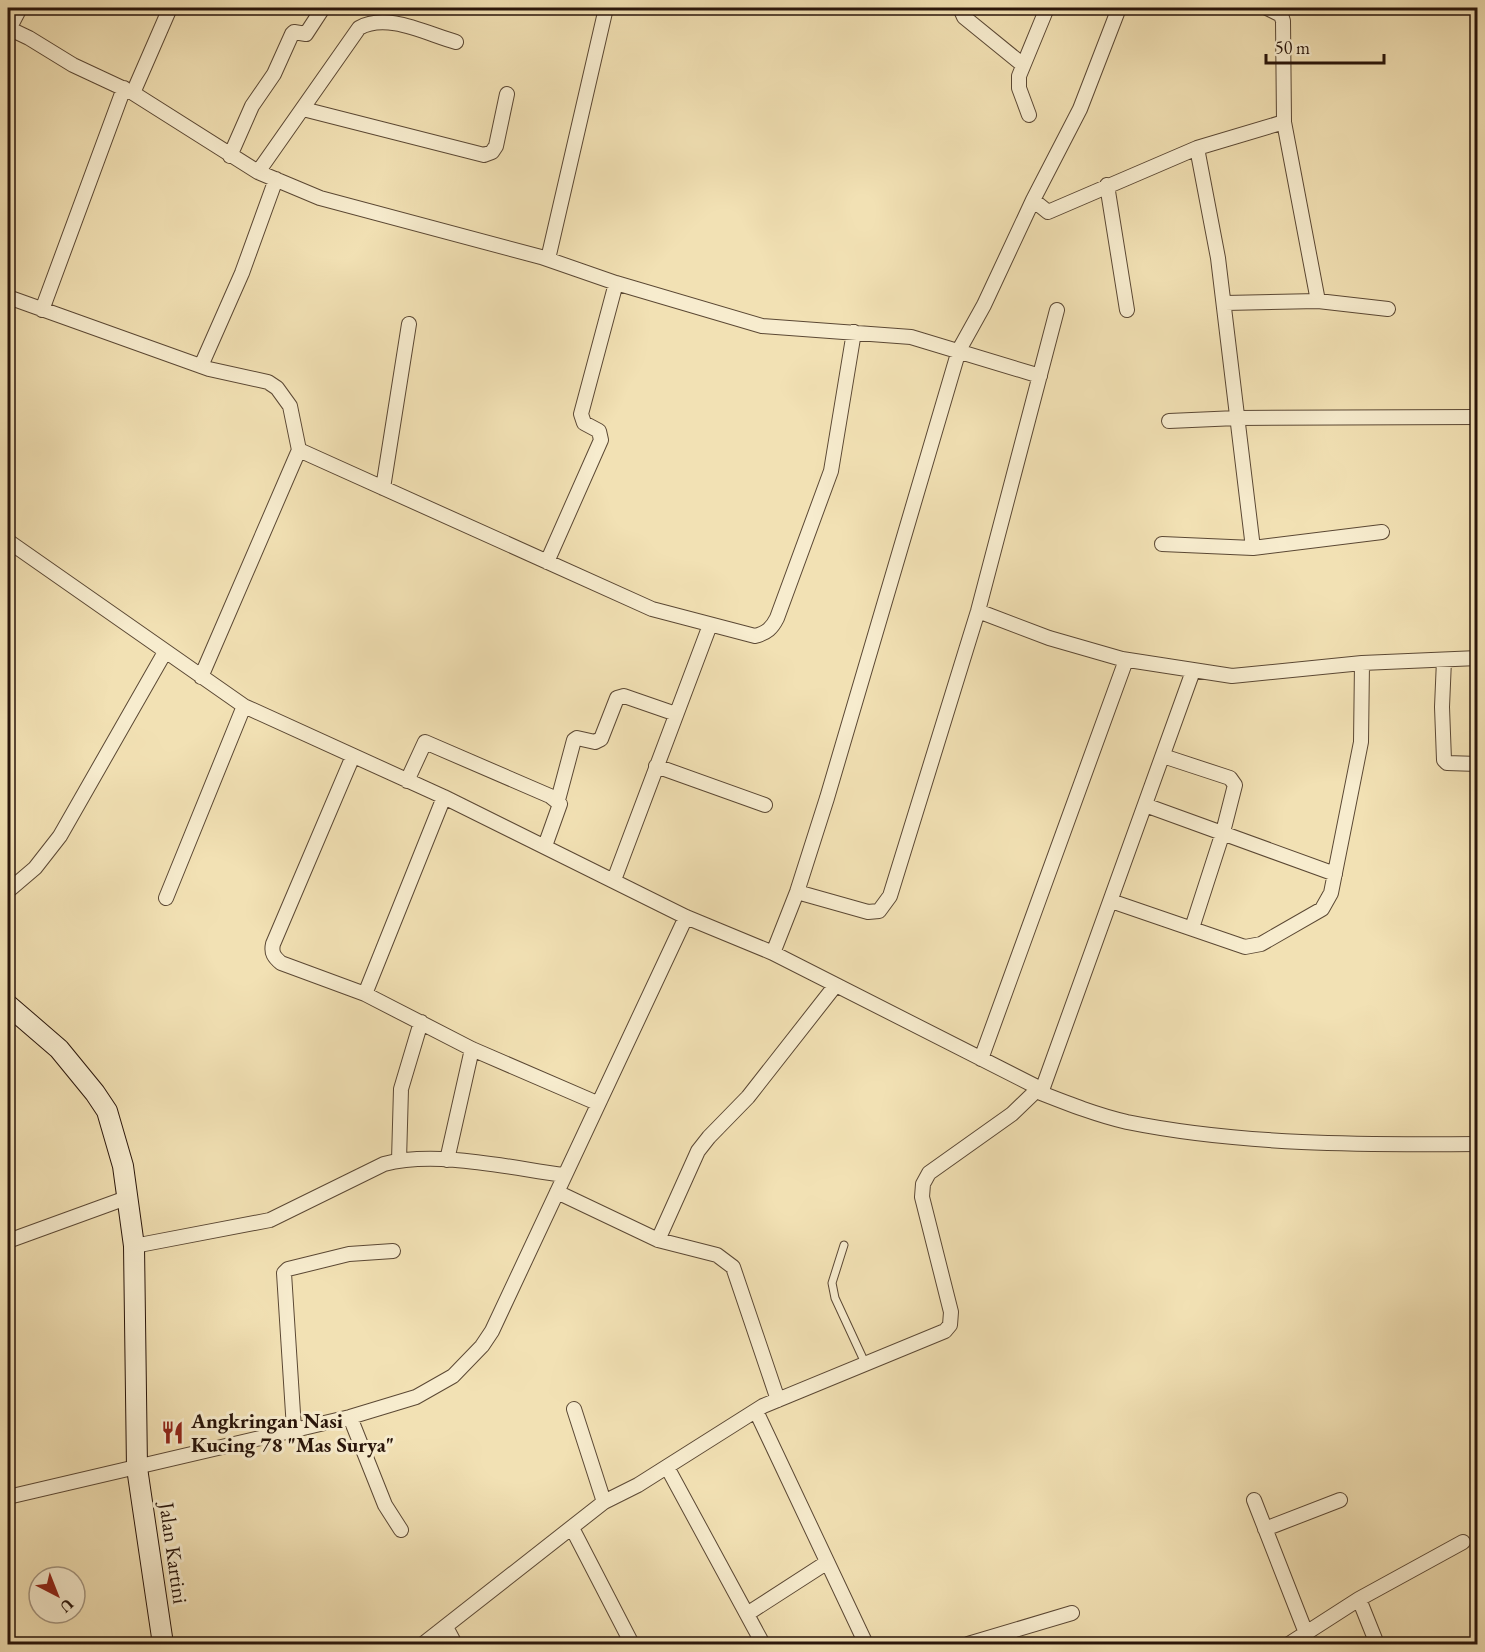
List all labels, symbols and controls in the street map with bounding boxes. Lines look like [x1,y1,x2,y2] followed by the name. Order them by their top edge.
[1266,27,1384,65] scale bar
[1275,36,1310,59] text: 50 m
[190,1407,394,1458] place label: Angkringan Nasi Kucing 78 "Mas Surya"
[160,1419,186,1445] restaurant icon: Angkringan Nasi Kucing 78 "Mas Surya"
[153,1499,194,1605] street label: Jalan Kartini
[27,1565,87,1625] north arrow
[55,1594,78,1618] text: U

